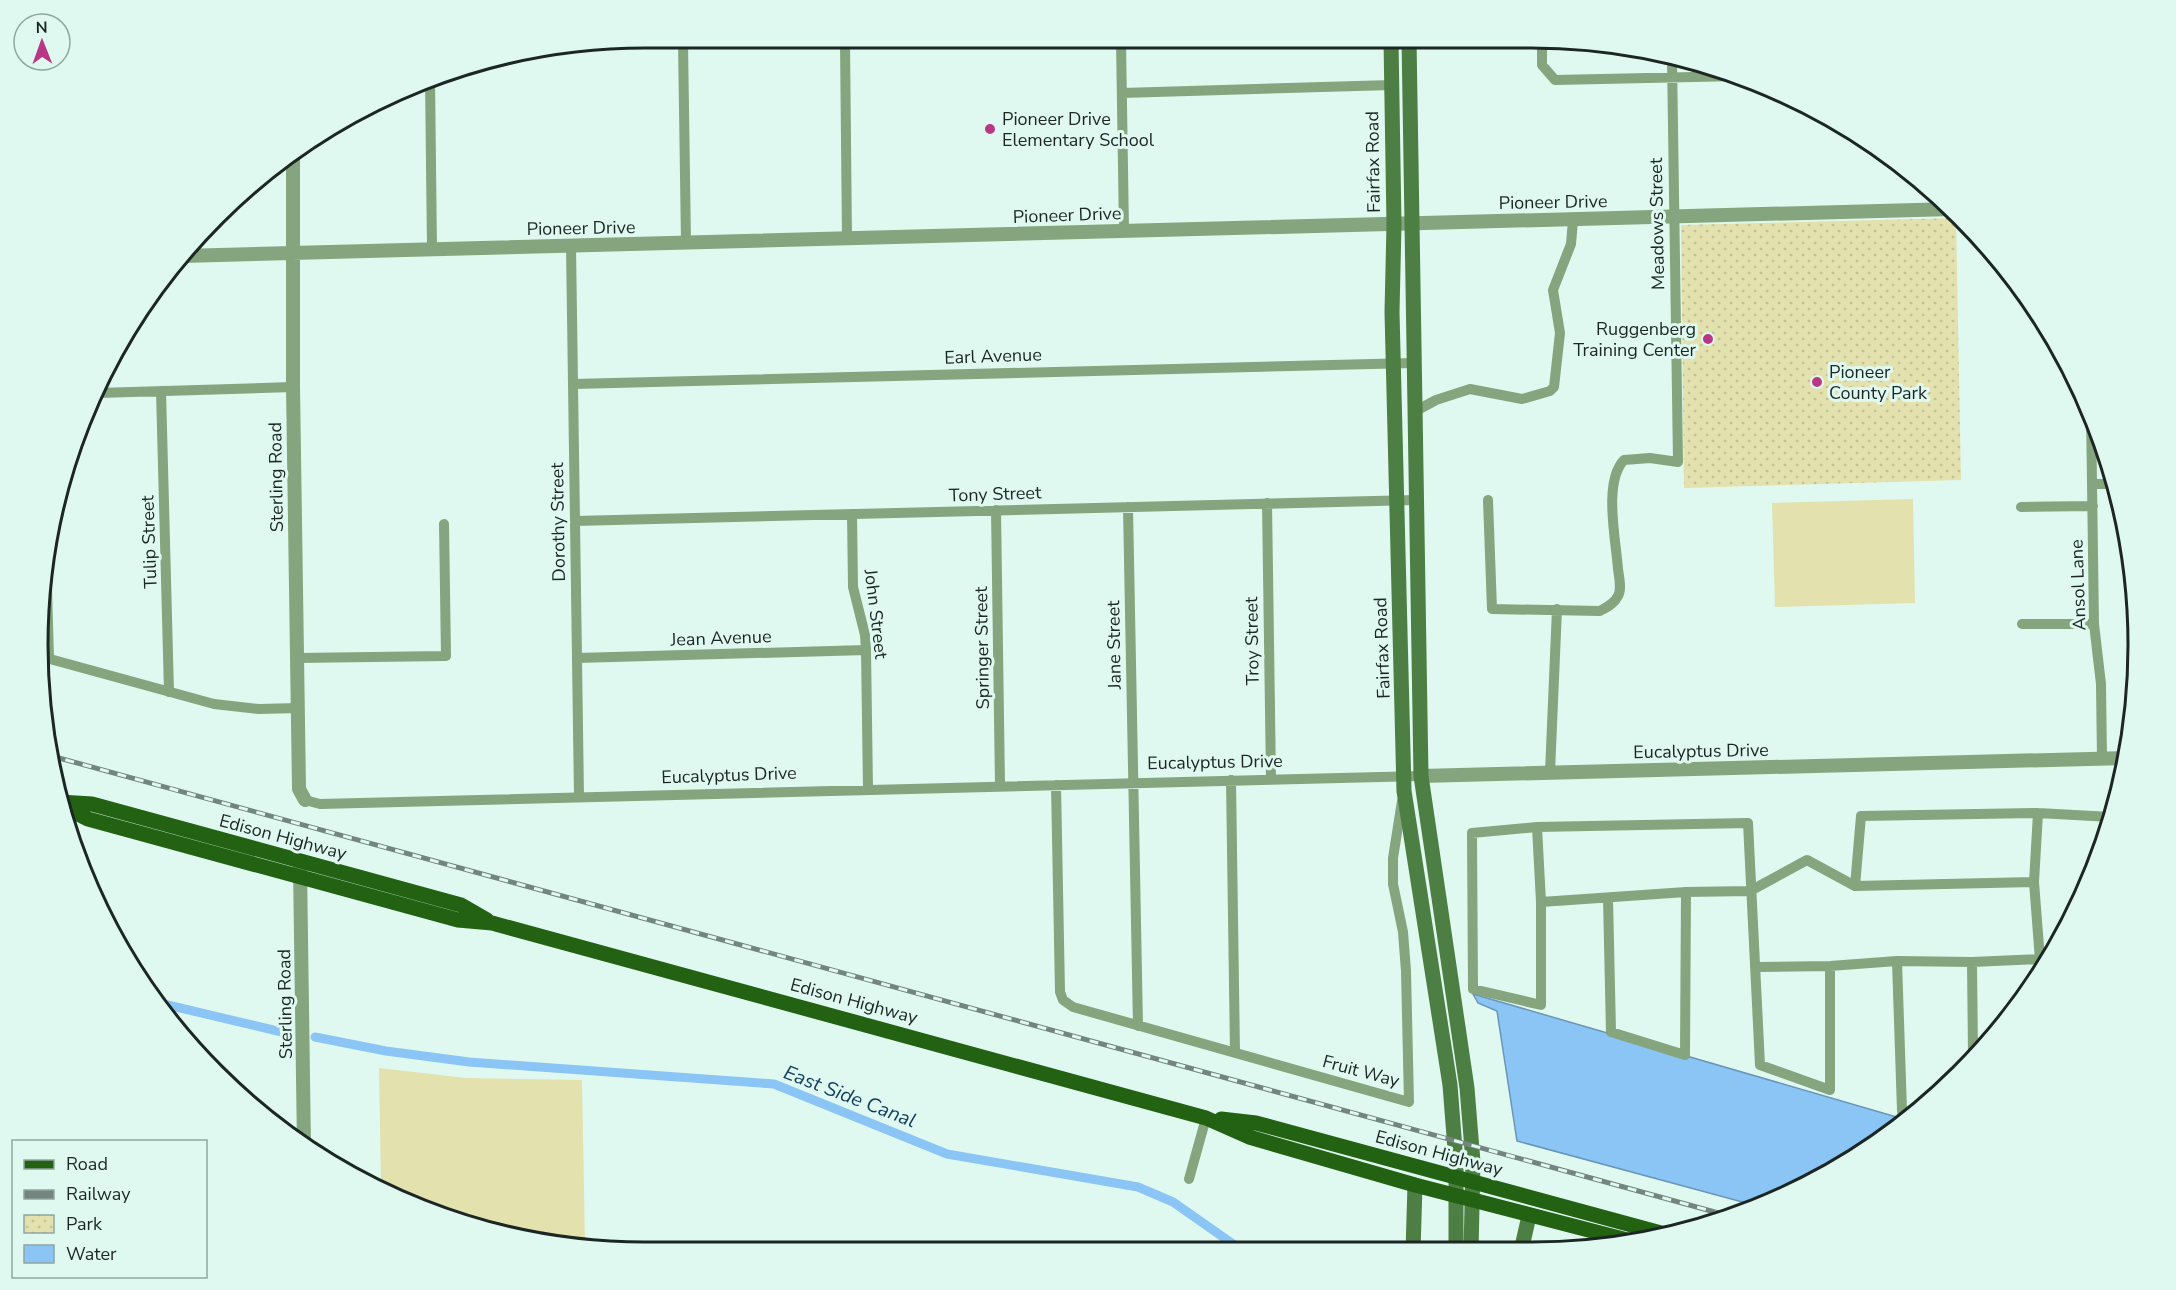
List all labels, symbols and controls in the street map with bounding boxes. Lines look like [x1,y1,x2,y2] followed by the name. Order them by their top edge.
[12,12,72,72] north arrow
[36,17,48,39] text: N
[1002,107,1155,152] place label: Pioneer Drive Elementary School
[1360,111,1386,213] street label: Fairfax Road
[983,122,997,136] marker: Pioneer Drive Elementary School
[1644,157,1670,290] street label: Meadows Street
[1498,189,1608,215] street label: Pioneer Drive
[1012,201,1122,229] street label: Pioneer Drive
[526,215,636,241] street label: Pioneer Drive
[1573,317,1697,362] place label: Ruggenberg Training Center
[1701,332,1715,346] marker: Ruggenberg Training Center
[944,342,1042,370] street label: Earl Avenue
[1829,360,1928,405] place label: Pioneer County Park
[1810,375,1824,389] marker: Pioneer County Park
[263,422,289,532] street label: Sterling Road
[545,462,571,582] street label: Dorothy Street
[948,480,1042,508] street label: Tony Street
[135,494,163,589] street label: Tulip Street
[2064,539,2092,631] street label: Ansol Lane
[858,567,893,661] street label: John Street
[969,586,995,710] street label: Springer Street
[1239,596,1265,686] street label: Troy Street
[1368,597,1396,699] street label: Fairfax Road
[1101,600,1127,691] street label: Jane Street
[669,624,772,652] street label: Jean Avenue
[1633,738,1769,764] street label: Eucalyptus Drive
[1147,749,1283,775] street label: Eucalyptus Drive
[661,761,797,789] street label: Eucalyptus Drive
[217,808,350,866] street label: Edison Highway
[272,949,298,1059] street label: Sterling Road
[788,972,921,1030] street label: Edison Highway
[1320,1049,1403,1093] street label: Fruit Way
[780,1059,920,1134] water label: East Side Canal
[1373,1124,1506,1182] street label: Edison Highway
[12,1140,207,1278] legend
[66,1152,108,1176] text: Road
[66,1182,131,1206] text: Railway
[66,1212,103,1236] text: Park
[66,1242,117,1266] text: Water

